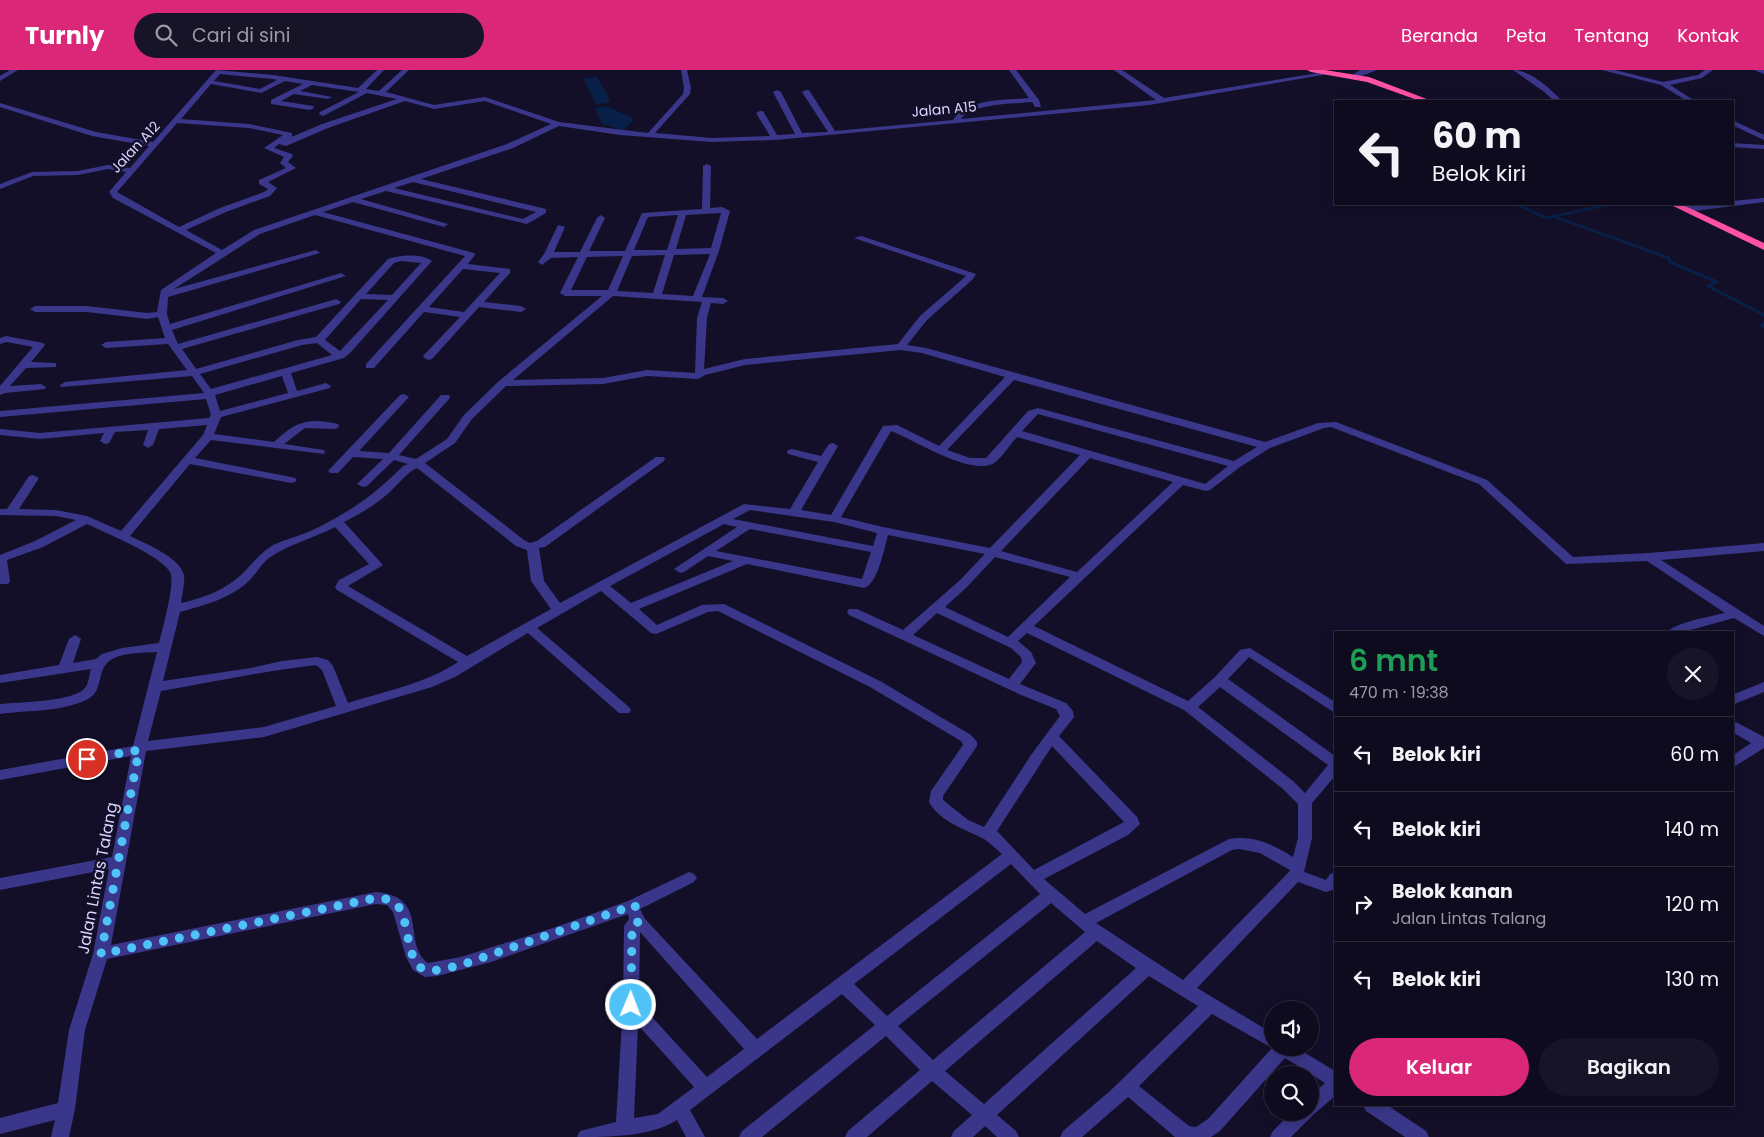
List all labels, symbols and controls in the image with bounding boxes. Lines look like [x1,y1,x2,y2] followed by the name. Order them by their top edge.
[134,13,484,58] search box
[25,19,104,52] text: Turnly
[152,21,180,49] icon: search
[192,22,290,49] text: Cari di sini
[1401,23,1478,48] text: Beranda
[1506,23,1546,48] text: Peta
[1574,23,1649,48] text: Tentang
[1677,23,1739,48] text: Kontak
[911,96,977,122] street label: Jalan A15
[1432,111,1522,160] text: 60 m
[106,117,164,177] street label: Jalan A12
[1349,120,1414,185] icon: left
[1432,158,1526,189] text: Belok kiri
[1349,639,1438,682] text: 6 mnt
[1667,648,1719,700] button: close
[1349,681,1449,704] text: 470 m · 19:38
[66,738,108,780] pin
[1349,740,1377,768] icon: left
[1392,741,1481,768] text: Belok kiri
[1670,741,1719,768] text: 60 m
[73,745,101,773] icon: arrive
[71,800,123,956] street label: Jalan Lintas Talang
[1349,815,1377,843] icon: left
[1392,816,1481,843] text: Belok kiri
[1664,816,1719,843] text: 140 m
[1392,878,1513,905] text: Belok kanan
[1349,890,1377,918] icon: right
[1665,891,1719,918] text: 120 m
[1392,907,1546,930] text: Jalan Lintas Talang
[1349,965,1377,993] icon: left
[1392,966,1481,993] text: Belok kiri
[1665,966,1719,993] text: 130 m
[604,978,656,1030] position arrow
[1264,1001,1319,1121] map controls
[1264,1001,1319,1056] button: sound
[1349,1038,1529,1096] button: Keluar
[1539,1038,1719,1096] button: Bagikan
[1264,1066,1319,1121] button: search

